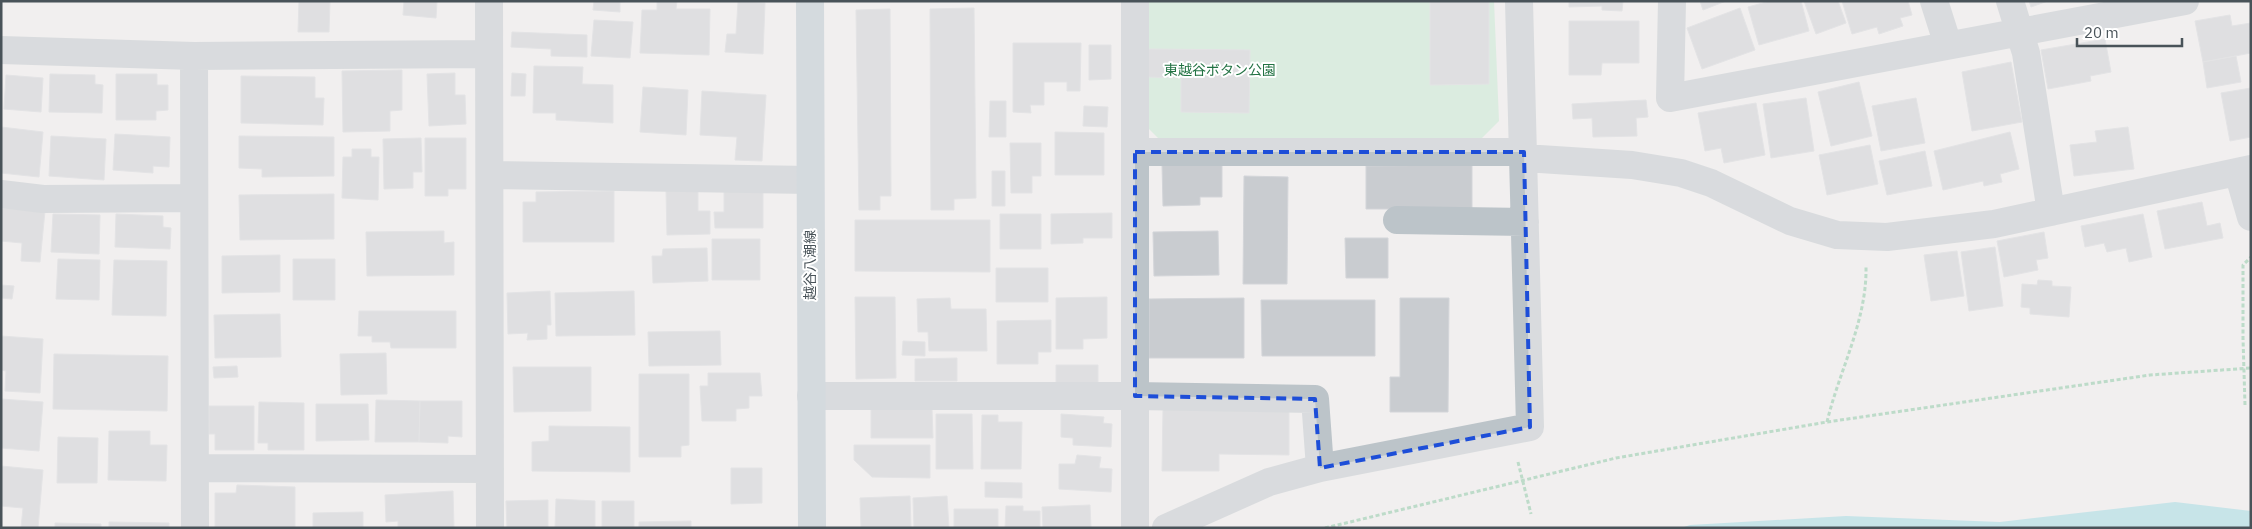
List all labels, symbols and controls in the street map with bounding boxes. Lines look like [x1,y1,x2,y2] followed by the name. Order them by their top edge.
[2077,15,2182,47] scale bar
[2084,23,2119,42] text: 20 m
[1164,61,1276,79] park label: 東越谷ボタン公園
[801,230,819,300] street label: 越谷八潮線

